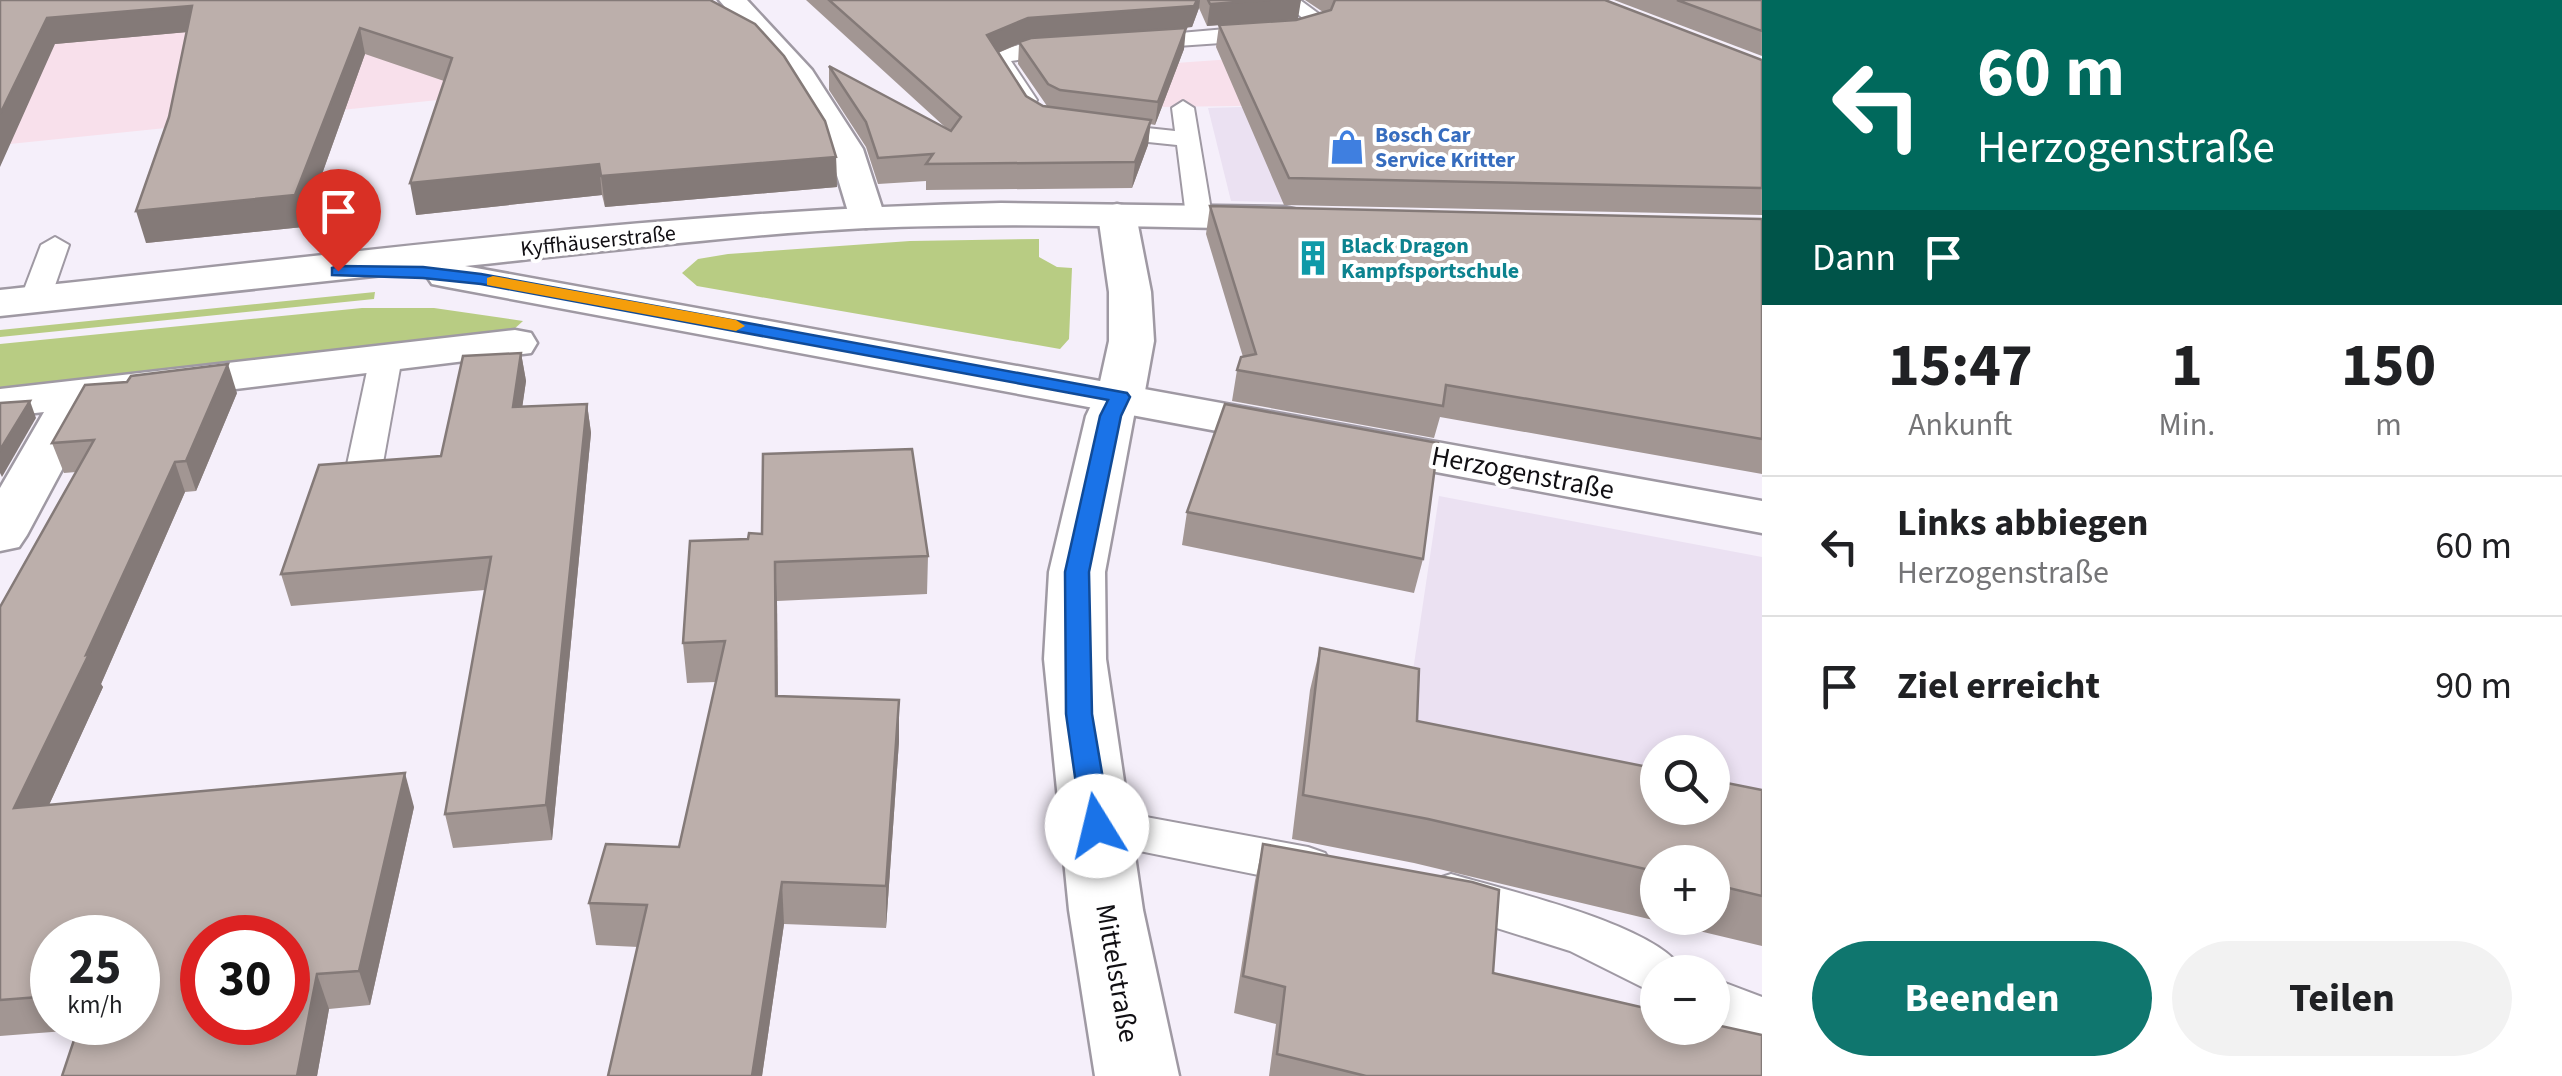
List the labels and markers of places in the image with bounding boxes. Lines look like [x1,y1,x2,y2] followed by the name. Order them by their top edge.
[1375,119,1515,176] place label: Bosch Car Service Kritter
[1328,128,1366,166] shop icon: Bosch Car Service Kritter
[296,169,381,272] pin
[1341,230,1519,287] place label: Black Dragon Kampfsportschule
[1294,239,1332,277] building icon: Black Dragon Kampfsportschule

